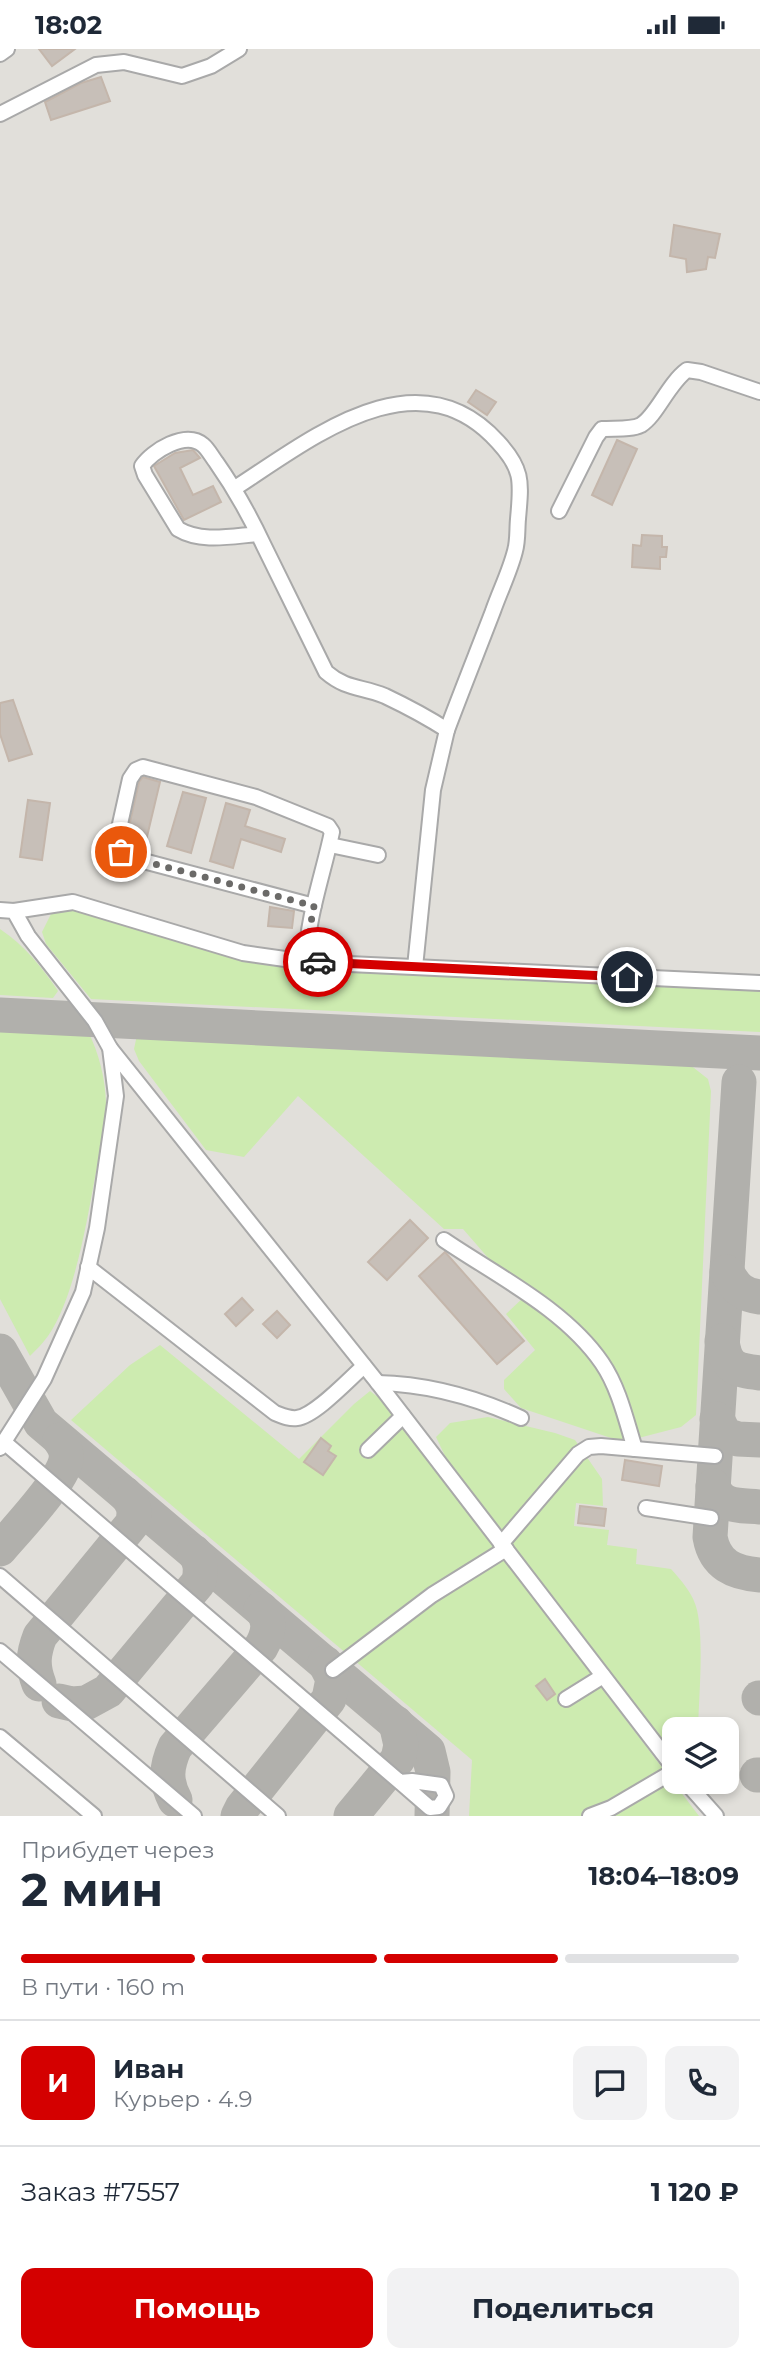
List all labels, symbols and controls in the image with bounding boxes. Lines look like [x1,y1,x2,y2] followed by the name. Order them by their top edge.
[35,9,102,41] text: 18:02
[91,822,151,882] pin
[102,833,140,871] icon: bag
[283,927,353,997] courier
[299,943,337,981] icon: car
[597,947,657,1007] pin
[608,958,646,996] icon: home
[662,1717,739,1794] map controls
[662,1717,739,1794] button: layers
[21,1836,215,1864] text: Прибудет через
[588,1860,739,1892] text: 18:04–18:09
[21,1861,163,1918] text: 2 мин
[21,1973,185,2001] text: В пути · 160 m
[573,2046,647,2120] button: chat
[665,2046,739,2120] button: phone
[113,2053,184,2085] text: Иван
[47,2067,69,2099] text: И
[113,2085,253,2113] text: Курьер · 4.9
[21,2176,180,2208] text: Заказ #7557
[651,2176,739,2208] text: 1 120 ₽
[21,2268,373,2348] button: Помощь
[387,2268,739,2348] button: Поделиться

